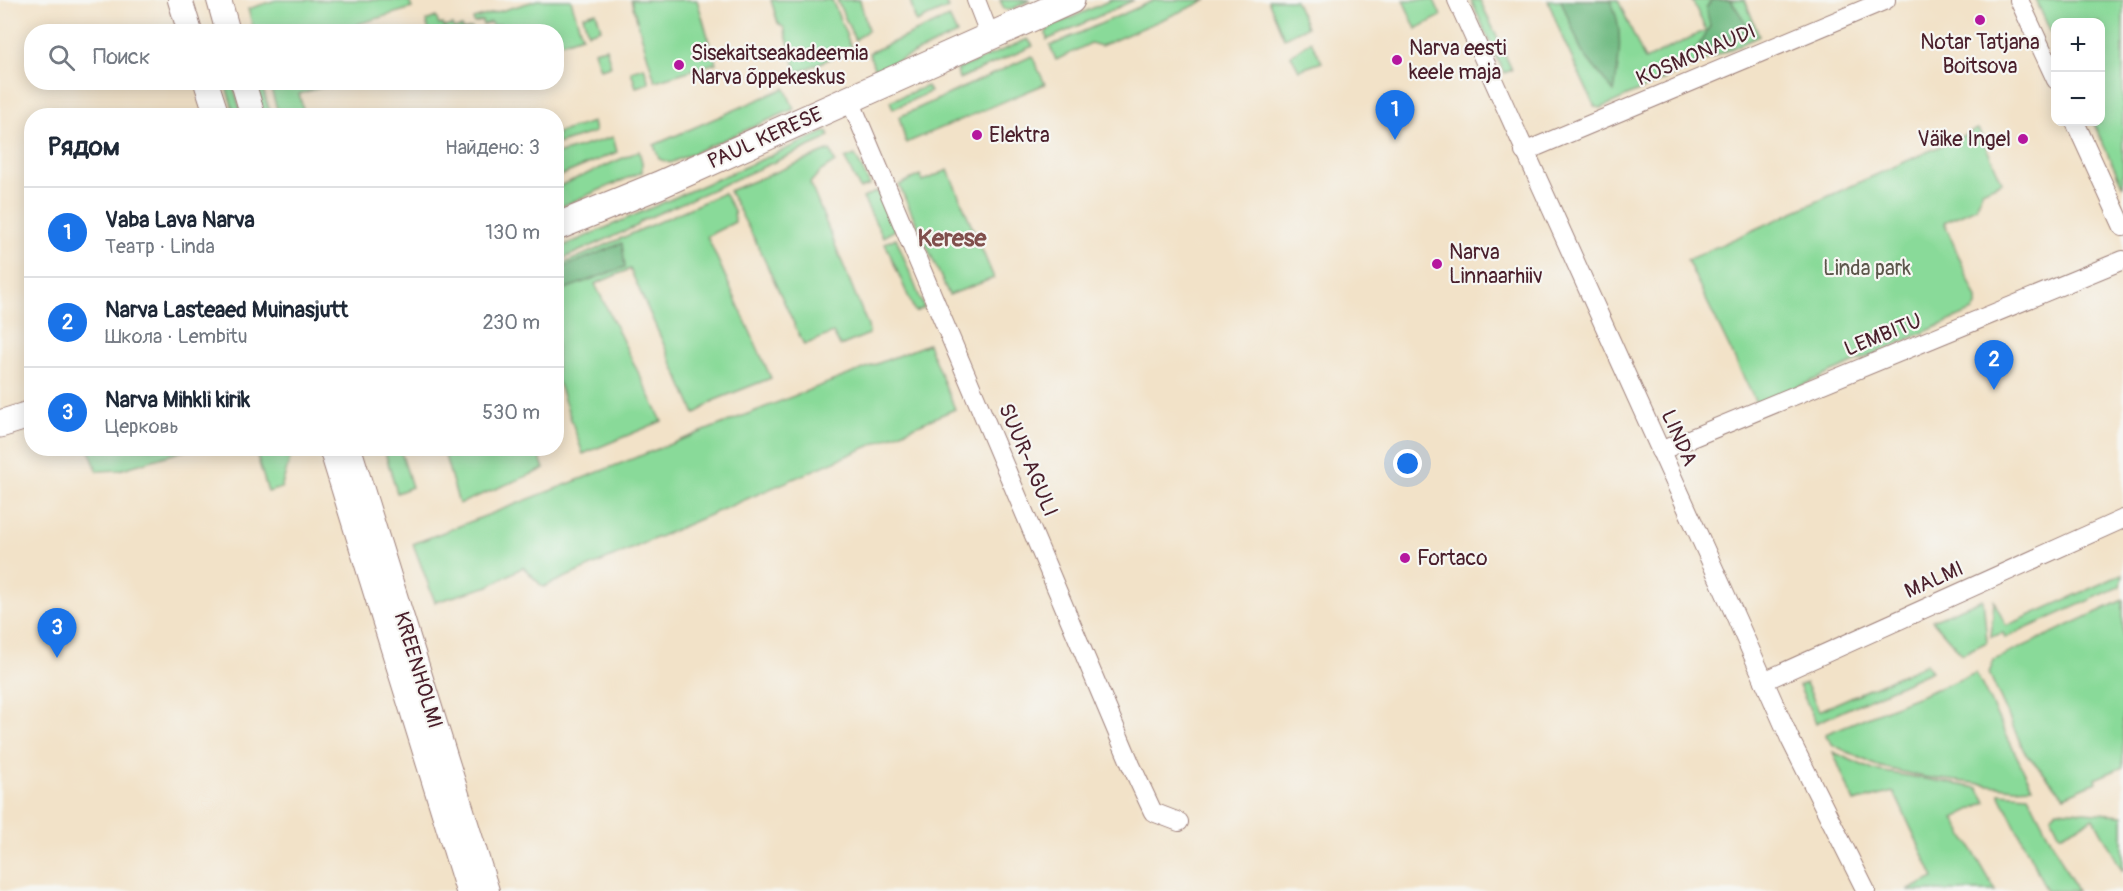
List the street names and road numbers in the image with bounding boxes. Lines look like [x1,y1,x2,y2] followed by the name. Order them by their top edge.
[1632,18,1760,92] street label: KOSMONAUDI
[703,101,827,175] street label: PAUL KERESE
[1840,307,1926,363] street label: LEMBITU
[992,399,1064,521] street label: SUUR-AGULI
[1655,406,1703,470] street label: LINDA
[1900,555,1968,605] street label: MALMI
[387,608,449,732] street label: KREENHOLMI

